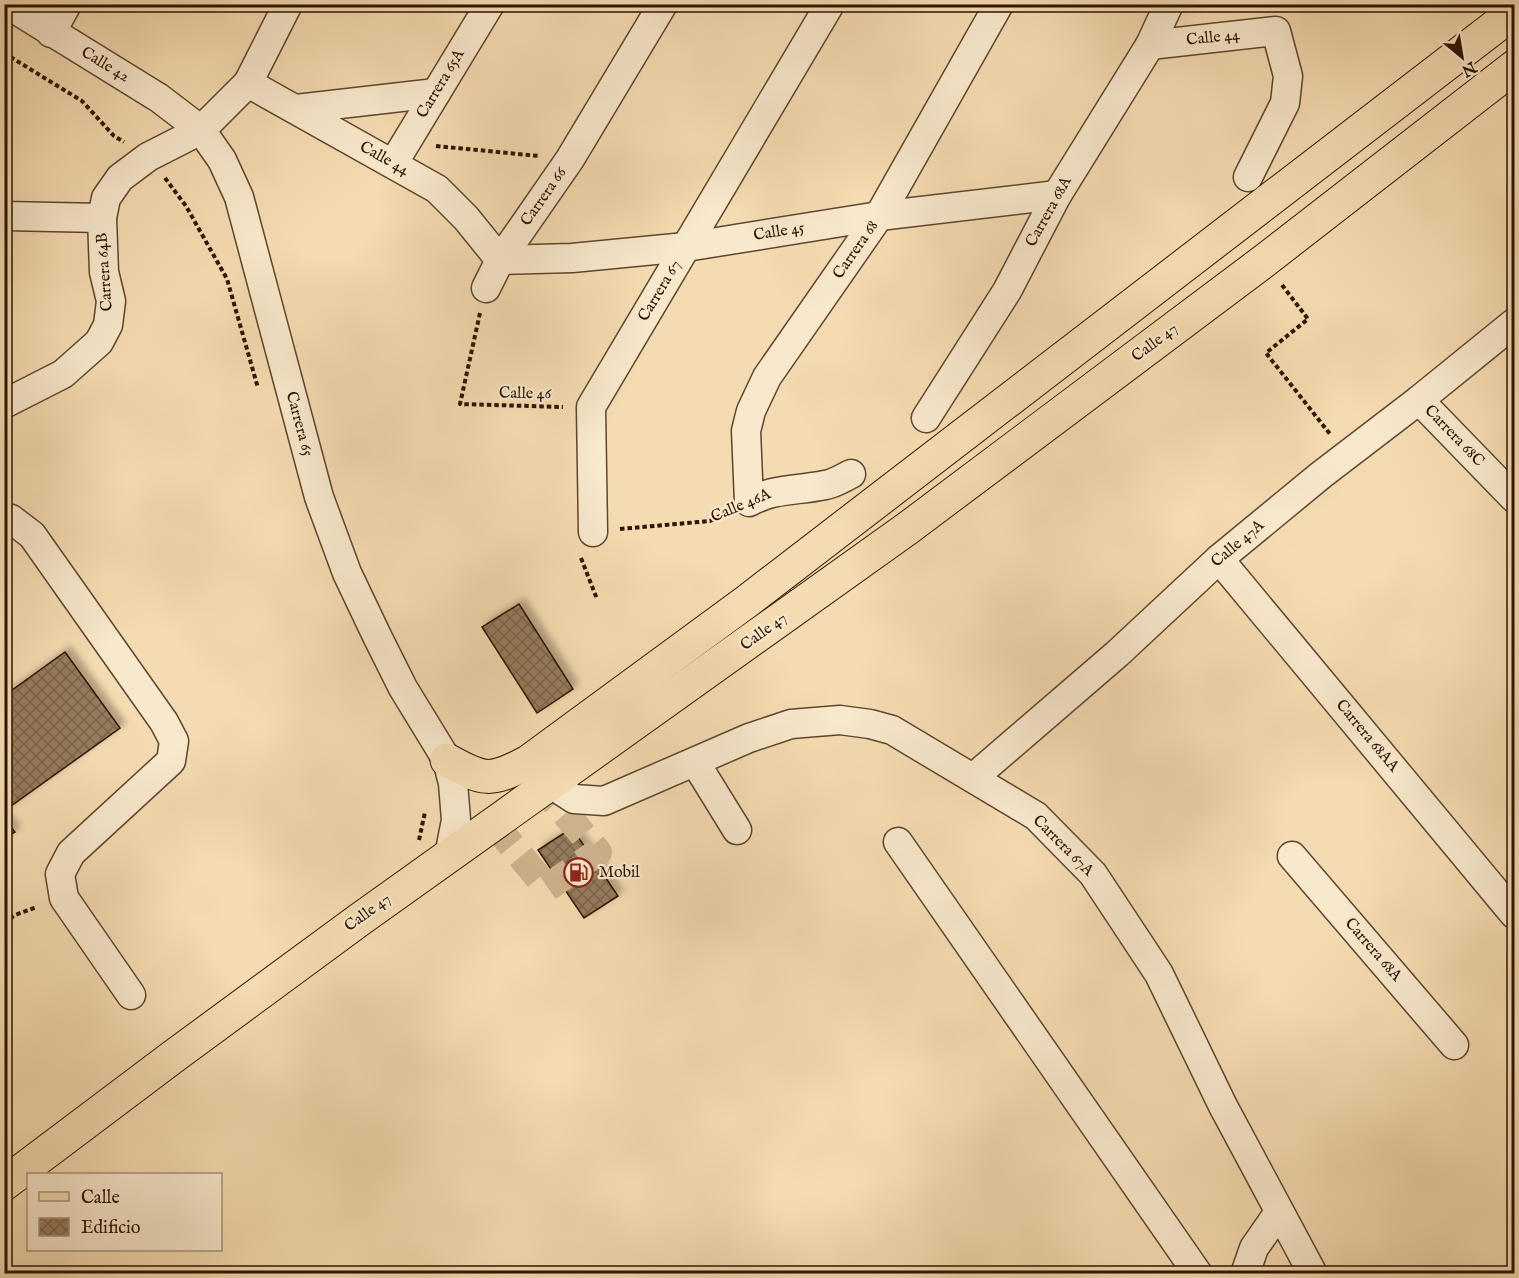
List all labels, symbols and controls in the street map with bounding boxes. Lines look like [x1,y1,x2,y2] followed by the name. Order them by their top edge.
[1185,25,1241,51] street label: Calle 44
[1432,27,1492,87] north arrow
[77,43,133,87] street label: Calle 42
[413,45,470,122] street label: Carrera 65A
[1457,56,1480,80] text: N
[356,137,412,181] street label: Calle 44
[517,164,572,230] street label: Carrera 66
[1021,172,1077,251] street label: Carrera 68A
[829,217,883,283] street label: Carrera 68
[752,218,806,246] street label: Calle 45
[92,232,118,312] street label: Carrera 64B
[634,257,686,325] street label: Carrera 67
[1128,319,1182,367] street label: Calle 47
[499,384,552,404] street label: Calle 46
[281,389,317,459] street label: Carrera 65
[1420,401,1488,471] street label: Carrera 68C
[708,484,775,528] street label: Calle 46A
[1207,515,1270,572] street label: Calle 47A
[737,608,791,656] street label: Calle 47
[1331,696,1404,777] street label: Carrera 68AA
[1028,811,1099,882] street label: Carrera 67A
[562,857,594,889] fuel station icon: Mobil
[599,863,640,883] place label: Mobil
[341,889,395,937] street label: Calle 47
[1340,914,1407,987] street label: Carrera 68A
[27,1173,222,1251] legend
[81,1187,120,1210] text: Calle
[81,1217,141,1240] text: Edificio

